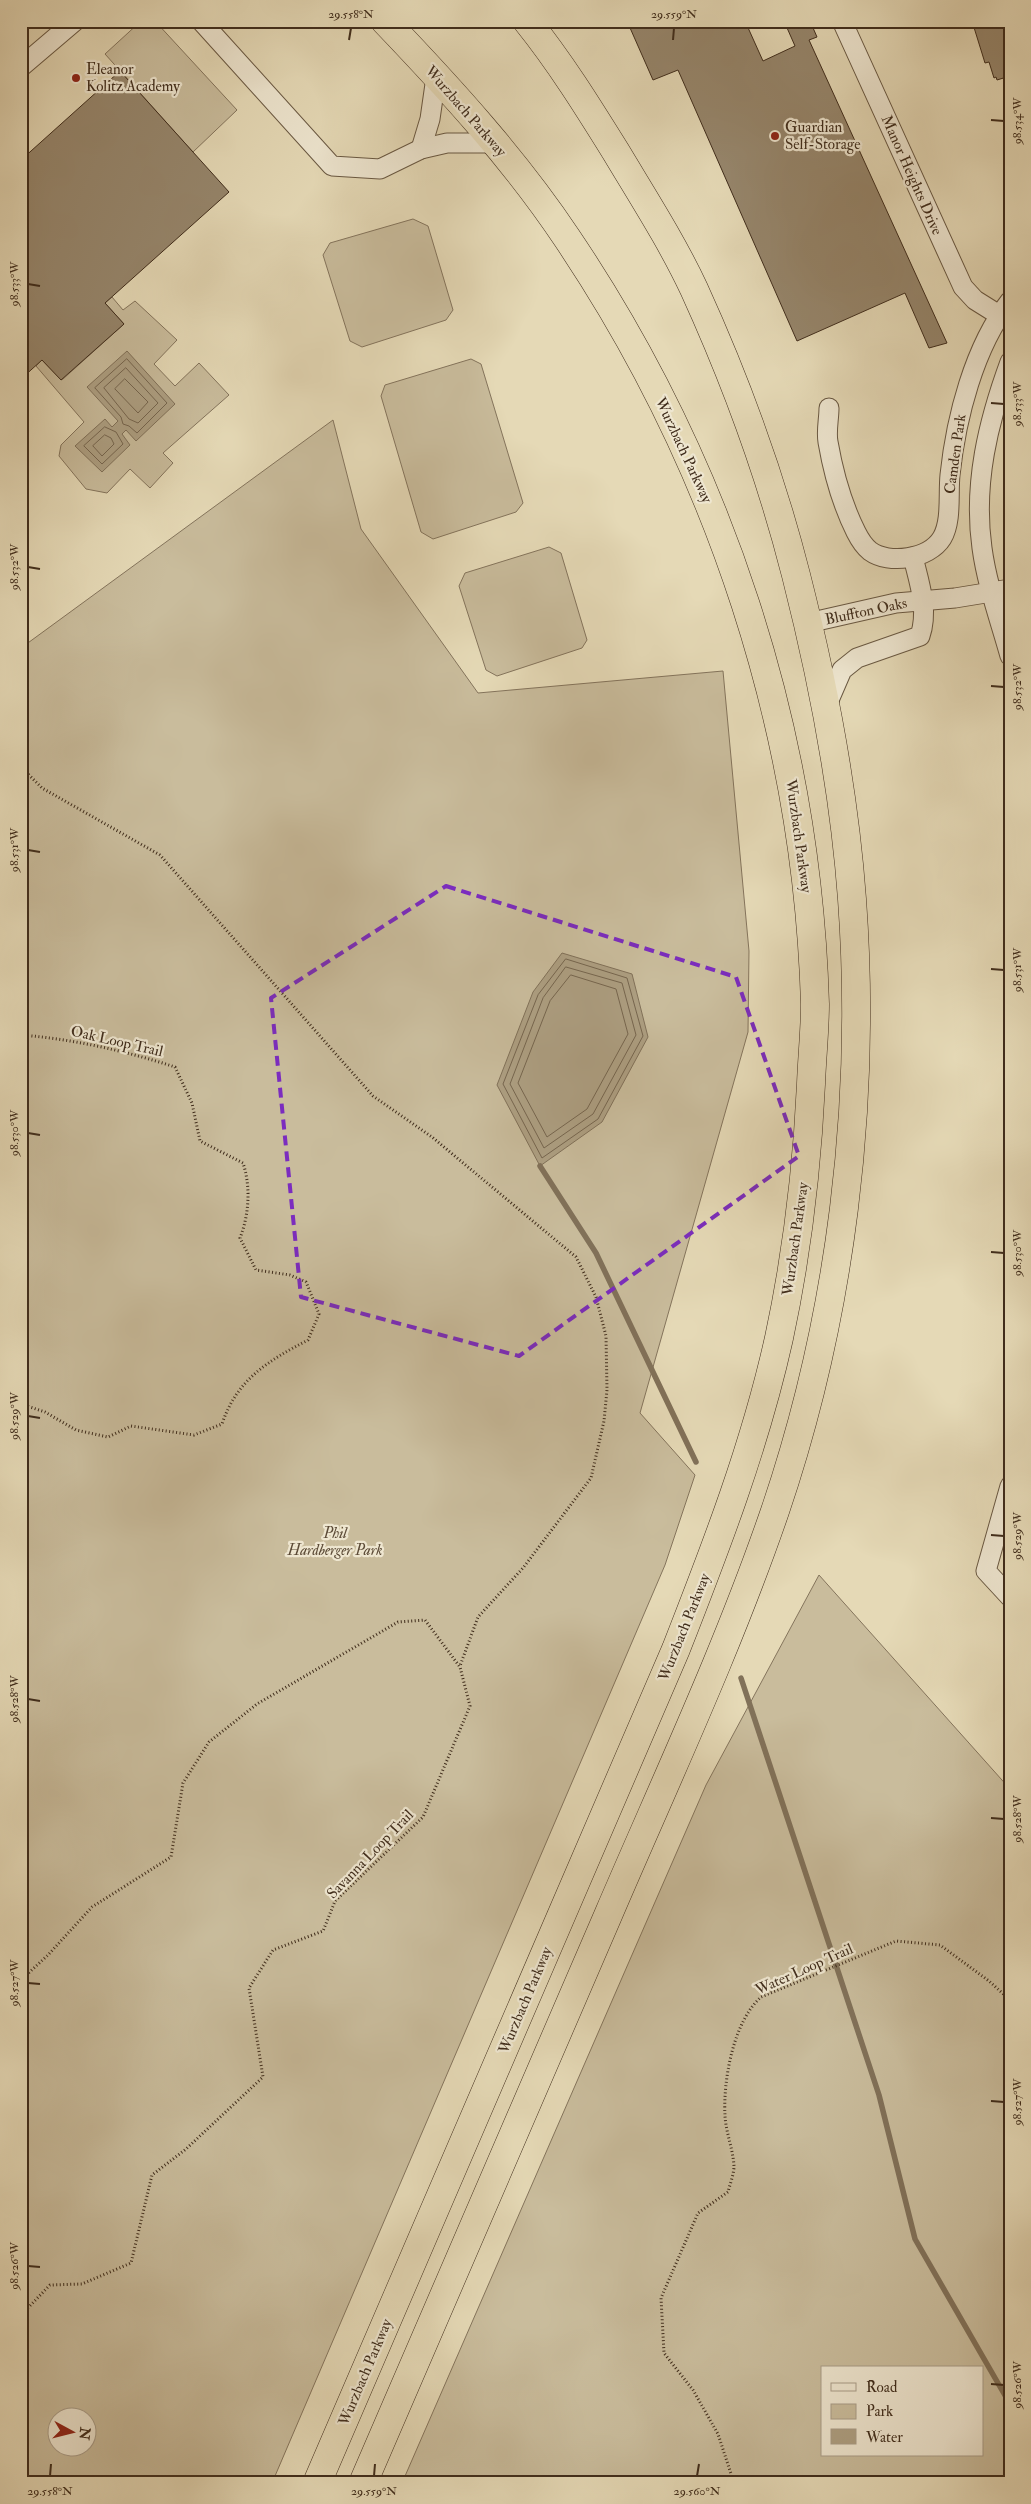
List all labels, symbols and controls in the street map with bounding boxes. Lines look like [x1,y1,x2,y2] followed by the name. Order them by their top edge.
[328,7,374,22] text: 29.558°N
[651,7,697,22] text: 29.559°N
[86,60,180,96] place label: Eleanor Kolitz Academy
[420,61,511,161] street label: Wurzbach Parkway
[70,72,82,84] marker: Eleanor Kolitz Academy
[1010,97,1025,145] text: 98.534°W
[877,112,947,238] street label: Manor Heights Drive
[785,118,860,154] place label: Guardian Self-Storage
[769,130,781,142] marker: Guardian Self-Storage
[7,261,22,307] text: 98.533°W
[1010,381,1025,427] text: 98.533°W
[650,393,716,506] street label: Wurzbach Parkway
[940,413,971,495] street label: Camden Park
[7,543,22,591] text: 98.532°W
[823,594,909,629] street label: Bluffton Oaks
[1010,663,1025,711] text: 98.532°W
[781,777,816,894] street label: Wurzbach Parkway
[7,827,22,873] text: 98.531°W
[1010,947,1025,993] text: 98.531°W
[69,1022,165,1062] street label: Oak Loop Trail
[7,1109,22,1157] text: 98.530°W
[778,1181,813,1298] street label: Wurzbach Parkway
[1010,1229,1025,1277] text: 98.530°W
[7,1391,22,1441] text: 98.529°W
[1010,1511,1025,1561] text: 98.529°W
[286,1524,383,1560] park label: Phil Hardberger Park
[654,1570,715,1685] street label: Wurzbach Parkway
[7,1675,22,1724] text: 98.528°W
[1010,1795,1025,1844] text: 98.528°W
[323,1806,419,1904] street label: Savanna Loop Trail
[751,1939,857,2001] street label: Water Loop Trail
[494,1943,557,2057] street label: Wurzbach Parkway
[7,1959,22,2008] text: 98.527°W
[1010,2078,1025,2127] text: 98.527°W
[7,2241,22,2291] text: 98.526°W
[334,2315,397,2429] street label: Wurzbach Parkway
[1010,2360,1025,2410] text: 98.526°W
[821,2366,984,2456] legend
[866,2378,898,2397] text: Road
[866,2402,893,2421] text: Park
[48,2406,98,2456] north arrow
[75,2425,94,2441] text: N
[865,2428,903,2447] text: Water
[27,2484,73,2499] text: 29.558°N
[351,2484,397,2499] text: 29.559°N
[674,2484,721,2499] text: 29.560°N

